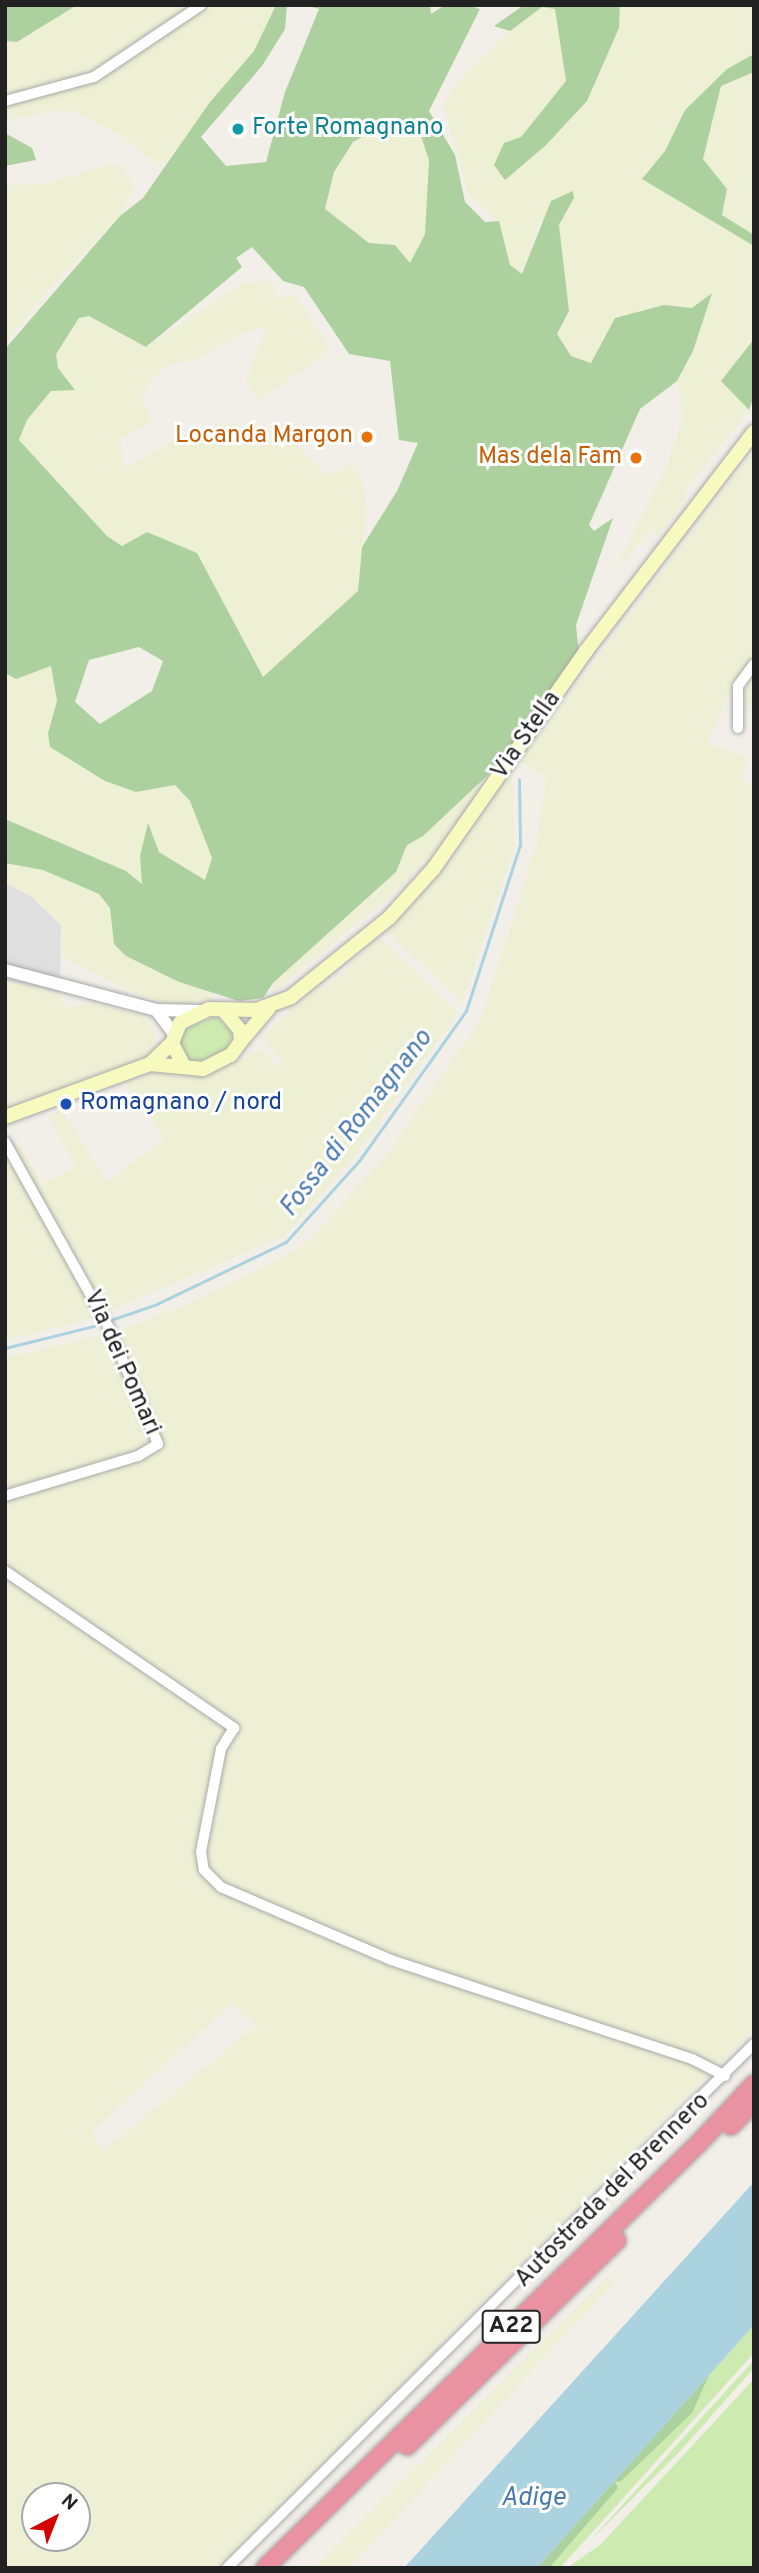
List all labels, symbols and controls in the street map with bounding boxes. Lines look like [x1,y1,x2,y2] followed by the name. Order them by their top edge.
[252,115,443,143] place label: Forte Romagnano
[230,121,246,137] marker: Forte Romagnano
[175,423,353,451] place label: Locanda Margon
[359,429,375,445] marker: Locanda Margon
[478,444,622,472] place label: Mas dela Fam
[628,450,644,466] marker: Mas dela Fam
[486,686,568,786] street label: Via Stella
[274,1024,440,1224] water label: Fossa di Romagnano
[80,1090,282,1118] place label: Romagnano / nord
[58,1096,74,1112] marker: Romagnano / nord
[76,1286,166,1440] street label: Via dei Pomari
[510,2088,716,2294] street label: Autostrada del Brennero
[481,2308,541,2346] road number: A22
[21,2482,91,2552] north arrow
[501,2483,565,2515] water label: Adige
[56,2489,82,2516] text: N

